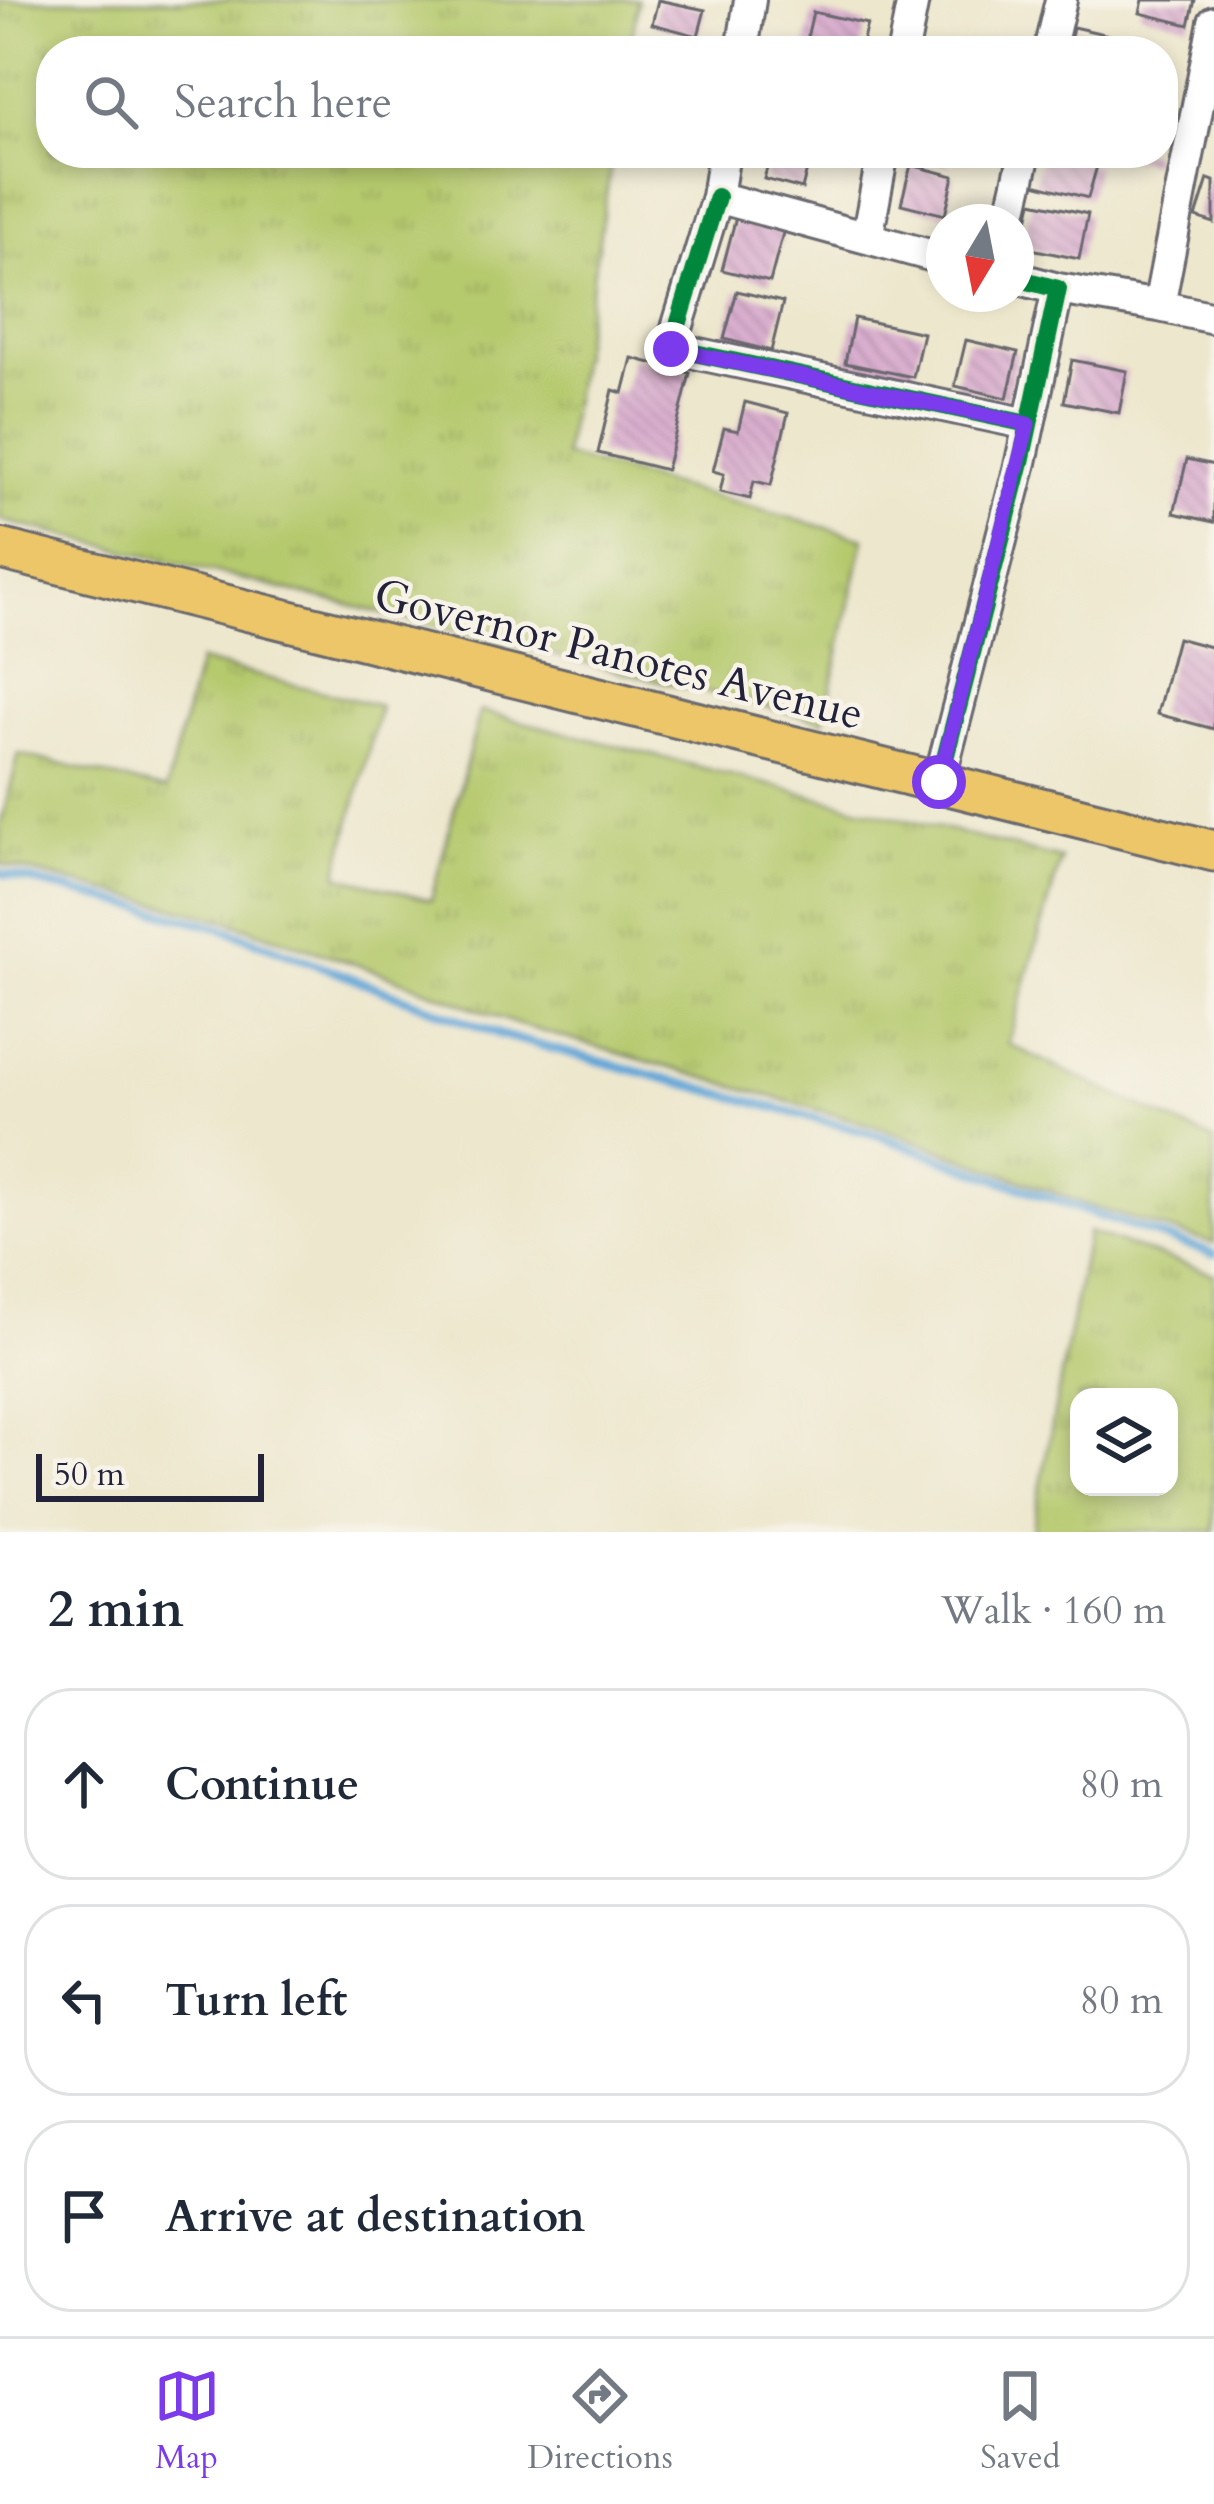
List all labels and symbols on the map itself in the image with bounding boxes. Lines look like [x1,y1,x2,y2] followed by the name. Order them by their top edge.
[926,204,1034,312] north arrow
[644,322,698,376] route end
[368,564,869,745] street label: Governor Panotes Avenue
[912,755,966,809] route start
[36,1448,264,1501] scale bar

